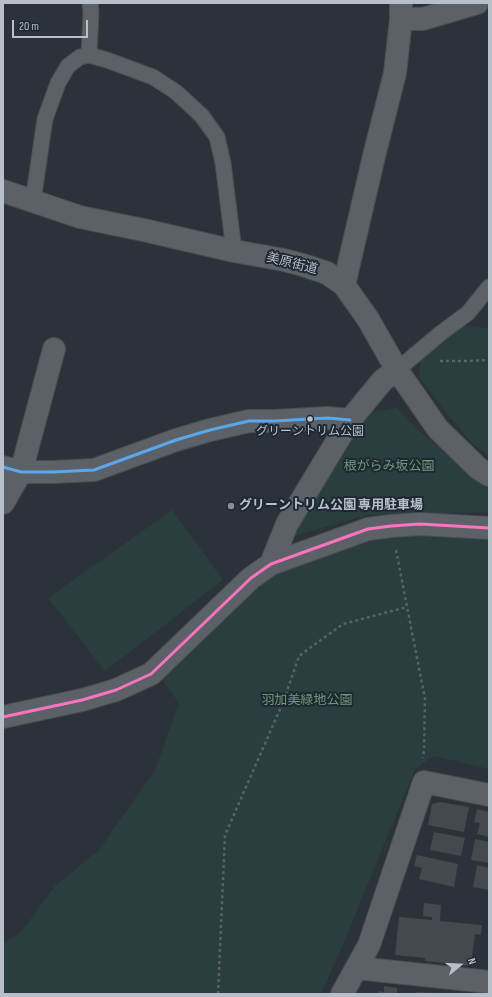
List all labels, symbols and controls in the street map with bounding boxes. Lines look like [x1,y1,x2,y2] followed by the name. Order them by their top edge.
[14,12,90,38] scale bar
[19,19,39,34] text: 20 m
[265,250,319,278] street label: 美原街道
[305,414,315,424] marker: グリーントリム公園
[256,425,364,439] place label: グリーントリム公園
[344,459,434,475] park label: 根がらみ坂公園
[239,498,423,514] place label: グリーントリム公園 専用駐車場
[226,501,236,511] marker: グリーントリム公園 専用駐車場
[262,693,352,709] park label: 羽加美緑地公園
[440,945,480,985] north arrow
[465,956,479,966] text: N

